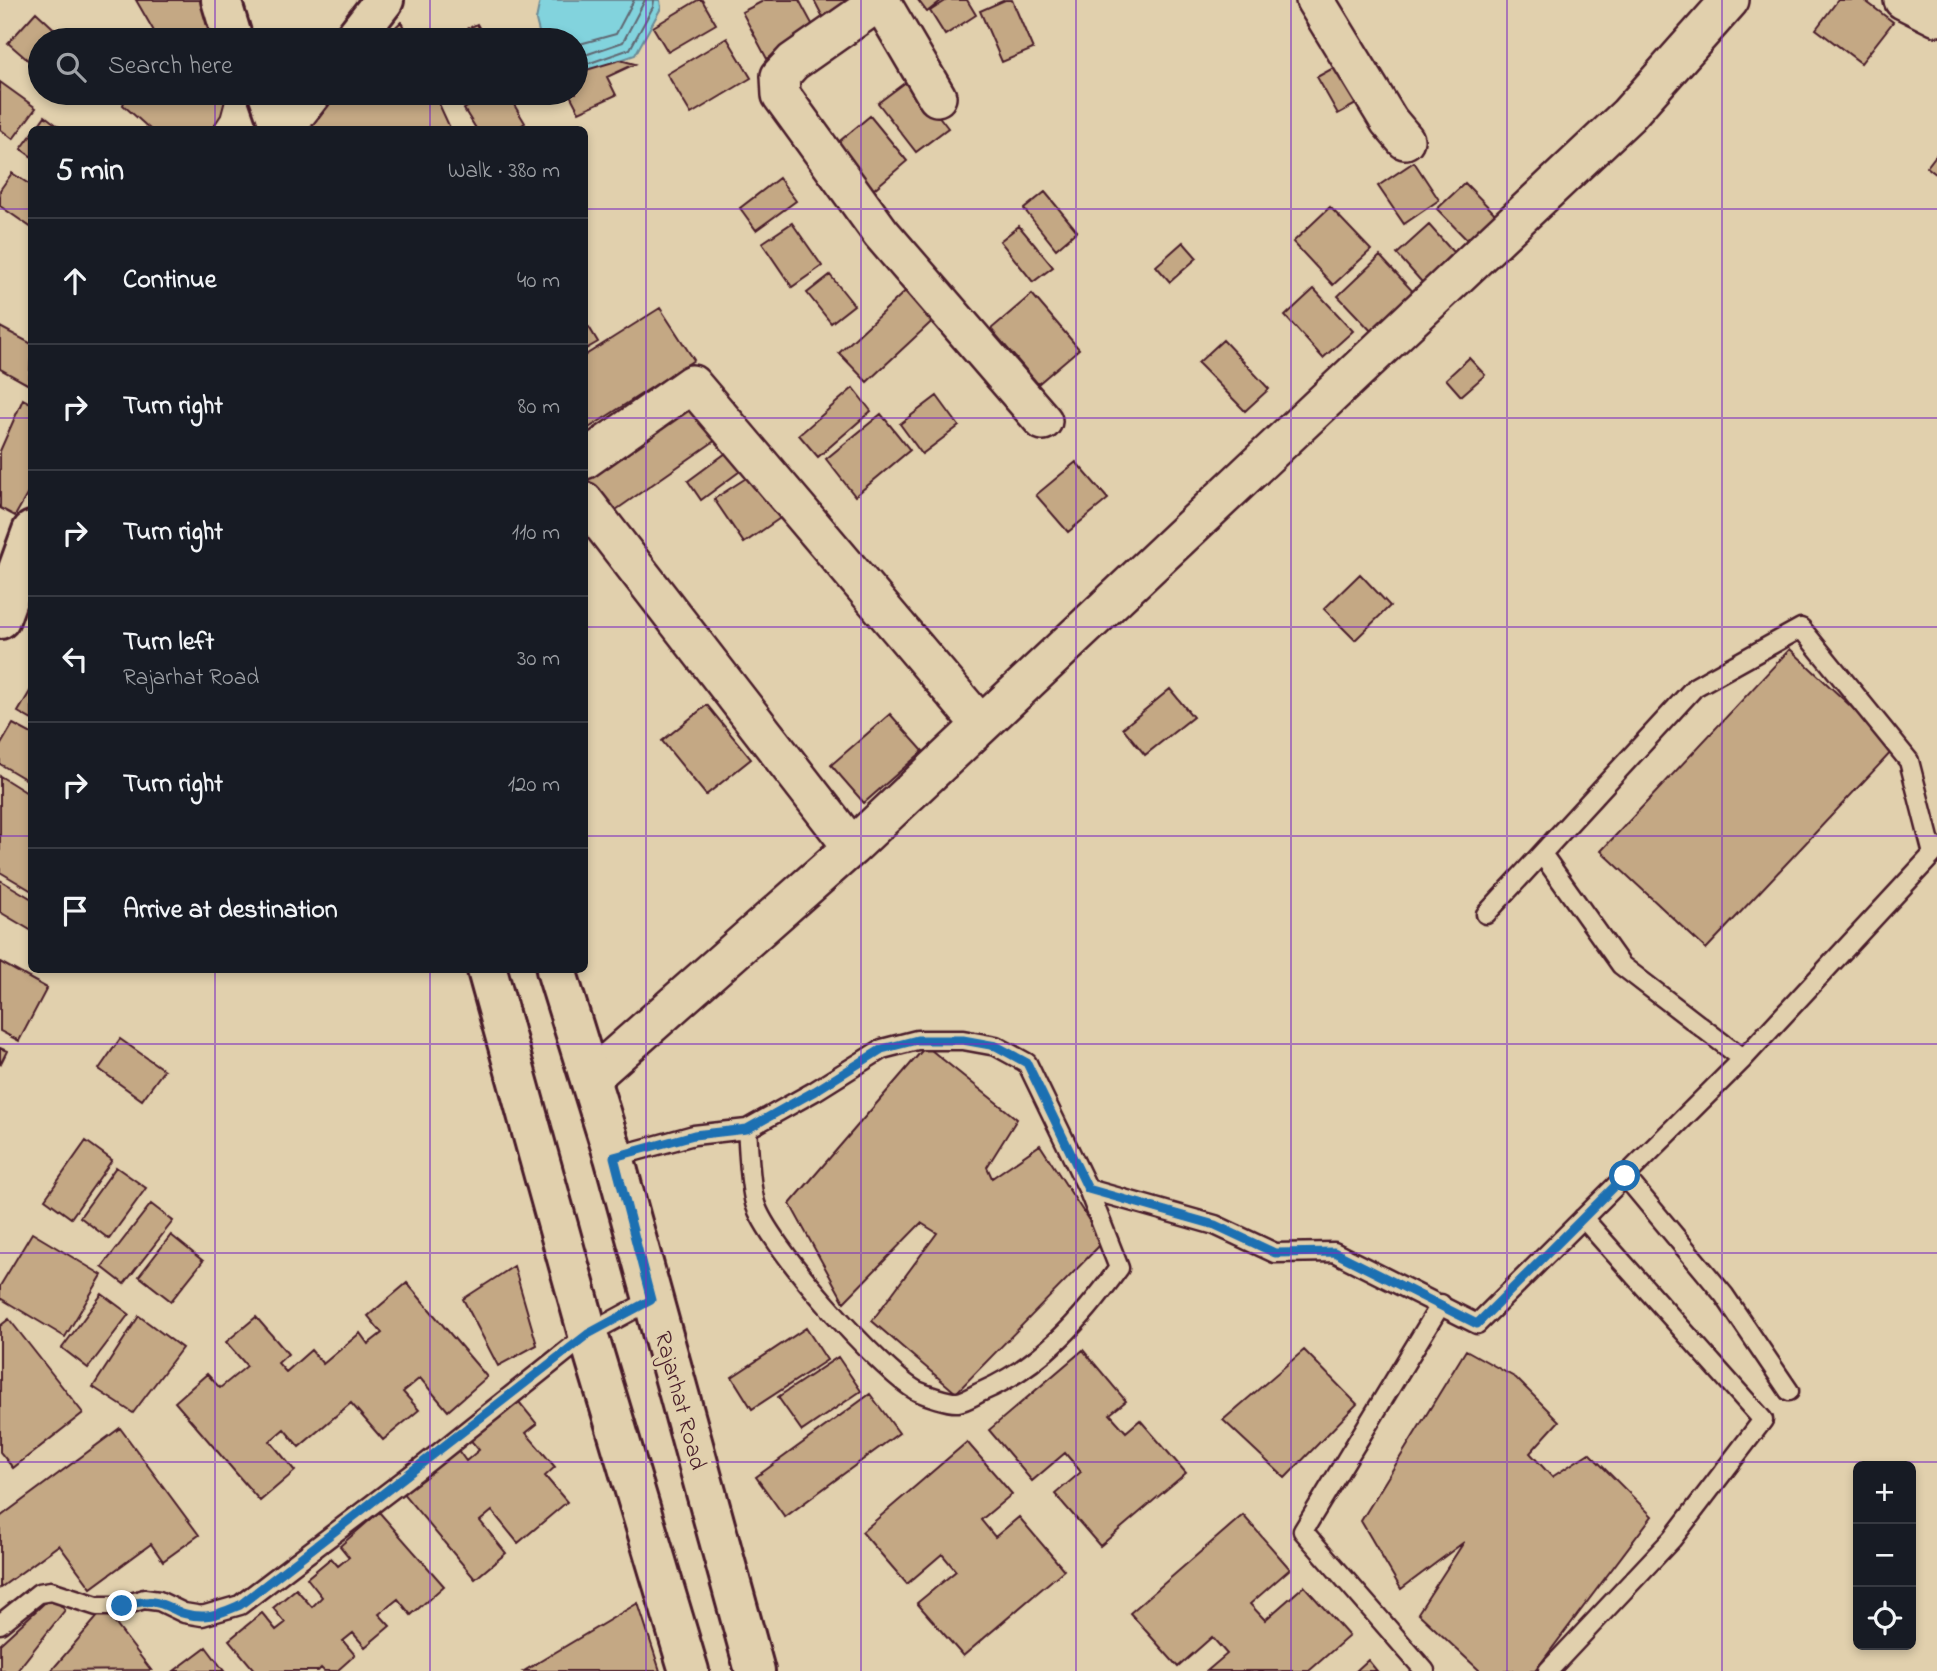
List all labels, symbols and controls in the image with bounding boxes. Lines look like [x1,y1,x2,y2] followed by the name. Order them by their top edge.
[28,28,588,105] search box
[52,48,90,86] icon: search
[108,48,233,86] text: Search here
[56,150,124,194] text: 5 min
[448,155,560,188] text: Walk · 380 m
[56,262,94,300] icon: ahead
[123,262,216,300] text: Continue
[517,265,560,298] text: 40 m
[56,388,94,426] icon: right
[123,388,223,426] text: Turn right
[518,391,560,424] text: 80 m
[56,514,94,552] icon: right
[123,514,223,552] text: Turn right
[512,517,560,550] text: 110 m
[123,624,214,662] text: Turn left
[56,640,94,678] icon: left
[517,643,560,676] text: 30 m
[123,662,259,695] text: Rajarhat Road
[56,766,94,804] icon: right
[123,766,223,804] text: Turn right
[508,769,560,802] text: 120 m
[56,892,94,930] icon: arrive
[123,892,338,930] text: Arrive at destination
[1609,1160,1640,1191] route start
[644,1328,714,1475] street label: Rajarhat Road
[1853,1461,1916,1650] map controls
[1853,1461,1916,1524] button: +
[1853,1524,1916,1587] button: −
[1853,1587,1916,1650] button: locate
[106,1590,137,1621] route end

